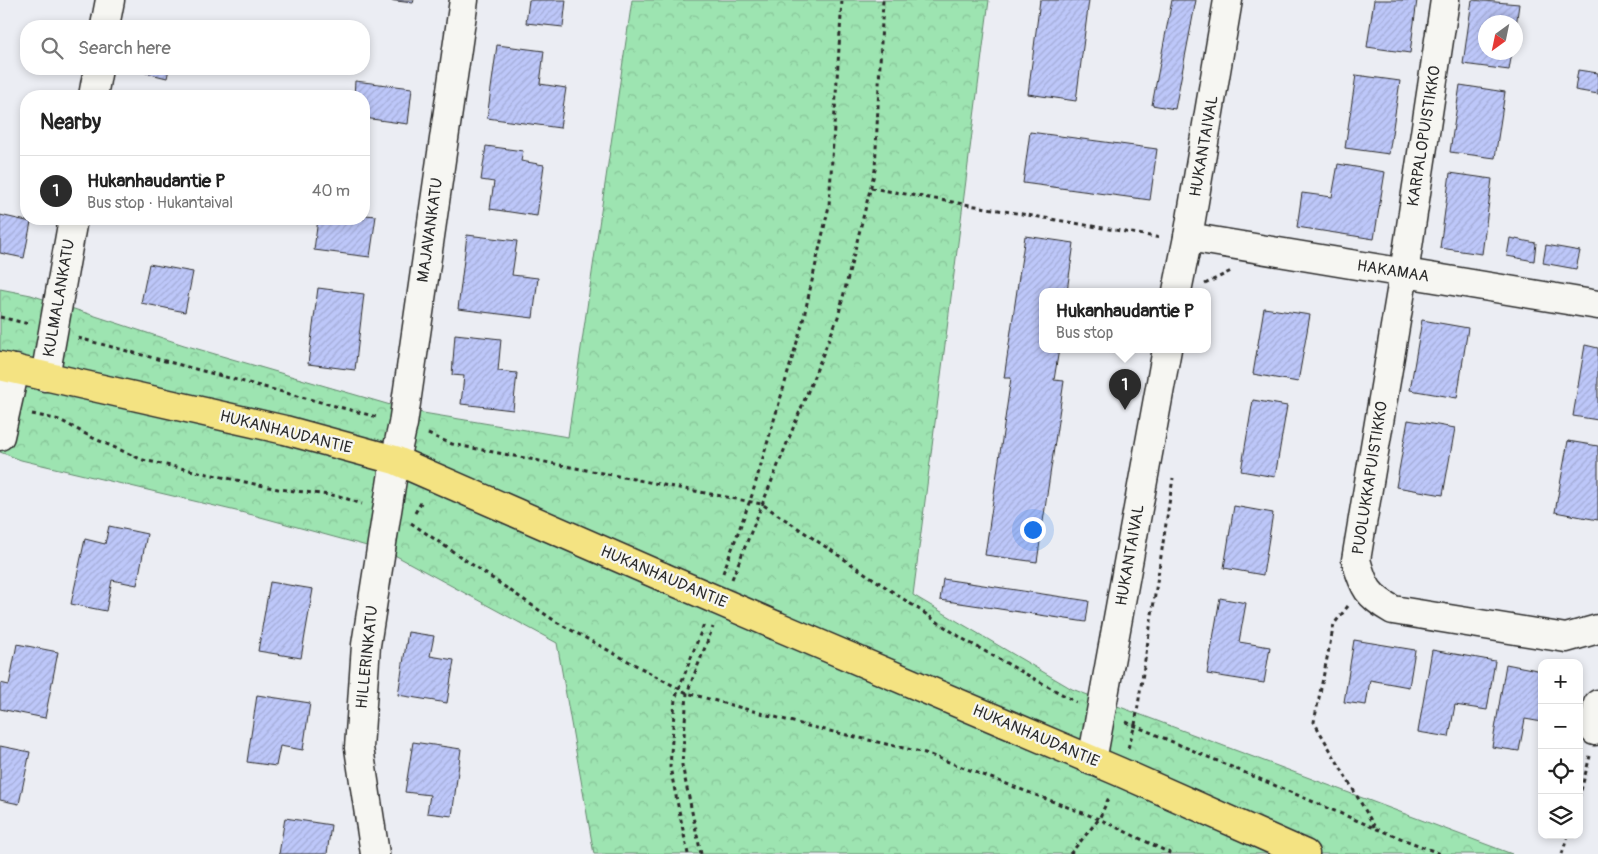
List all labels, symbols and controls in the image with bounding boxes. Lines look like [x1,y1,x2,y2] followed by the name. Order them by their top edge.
[1478,15,1523,60] north arrow
[20,20,370,75] search box
[38,34,66,62] icon: search
[78,36,171,60] text: Search here
[1403,64,1445,208] street label: KARPALOPUISTIKKO
[1185,94,1223,198] street label: HUKANTAIVAL
[40,109,101,136] text: Nearby
[87,169,226,193] text: Hukanhaudantie P
[413,176,447,284] street label: MAJAVANKATU
[53,181,59,201] text: 1
[312,181,350,201] text: 40 m
[87,193,233,213] text: Bus stop · Hukantaival
[39,237,79,359] street label: KULMALANKATU
[1355,255,1431,287] street label: HAKAMAA
[1039,288,1211,353] popup
[1056,299,1194,323] text: Hukanhaudantie P
[1056,323,1113,343] text: Bus stop
[1109,369,1141,410] pin: 1
[1348,400,1392,556] street label: PUOLUKKAPUISTIKKO
[218,406,354,458] street label: HUKANHAUDANTIE
[1111,503,1149,607] street label: HUKANTAIVAL
[1020,517,1046,543] your location
[598,541,730,613] street label: HUKANHAUDANTIE
[352,604,382,710] street label: HILLERINKATU
[1538,659,1583,839] map controls
[1538,659,1583,704] button: +
[970,700,1102,772] street label: HUKANHAUDANTIE
[1538,704,1583,749] button: −
[1538,749,1583,794] button: locate
[1538,794,1583,839] button: layers

